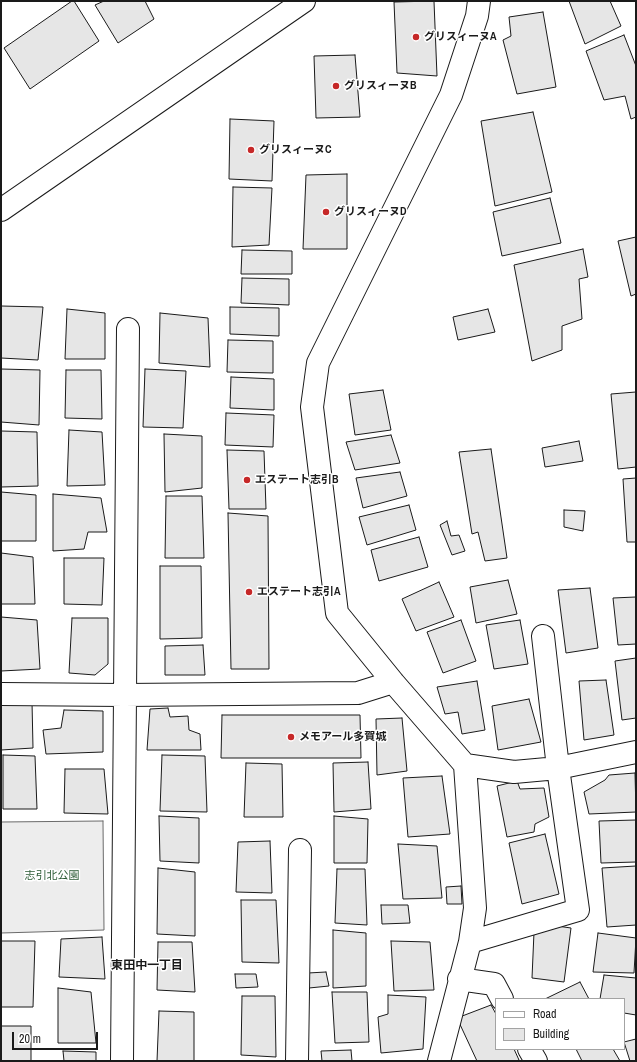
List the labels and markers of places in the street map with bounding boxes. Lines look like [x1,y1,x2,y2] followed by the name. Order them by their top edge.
[424,30,497,44] place label: グリスィーヌA
[411,32,421,42] marker: グリスィーヌA
[344,79,417,93] place label: グリスィーヌB
[331,81,341,91] marker: グリスィーヌB
[259,143,332,157] place label: グリスィーヌC
[246,145,256,155] marker: グリスィーヌC
[334,205,407,219] place label: グリスィーヌD
[321,207,331,217] marker: グリスィーヌD
[255,473,339,487] place label: エステート志引B
[242,475,252,485] marker: エステート志引B
[257,585,341,599] place label: エステート志引A
[244,587,254,597] marker: エステート志引A
[299,730,386,744] place label: メモアール多賀城
[286,732,296,742] marker: メモアール多賀城

